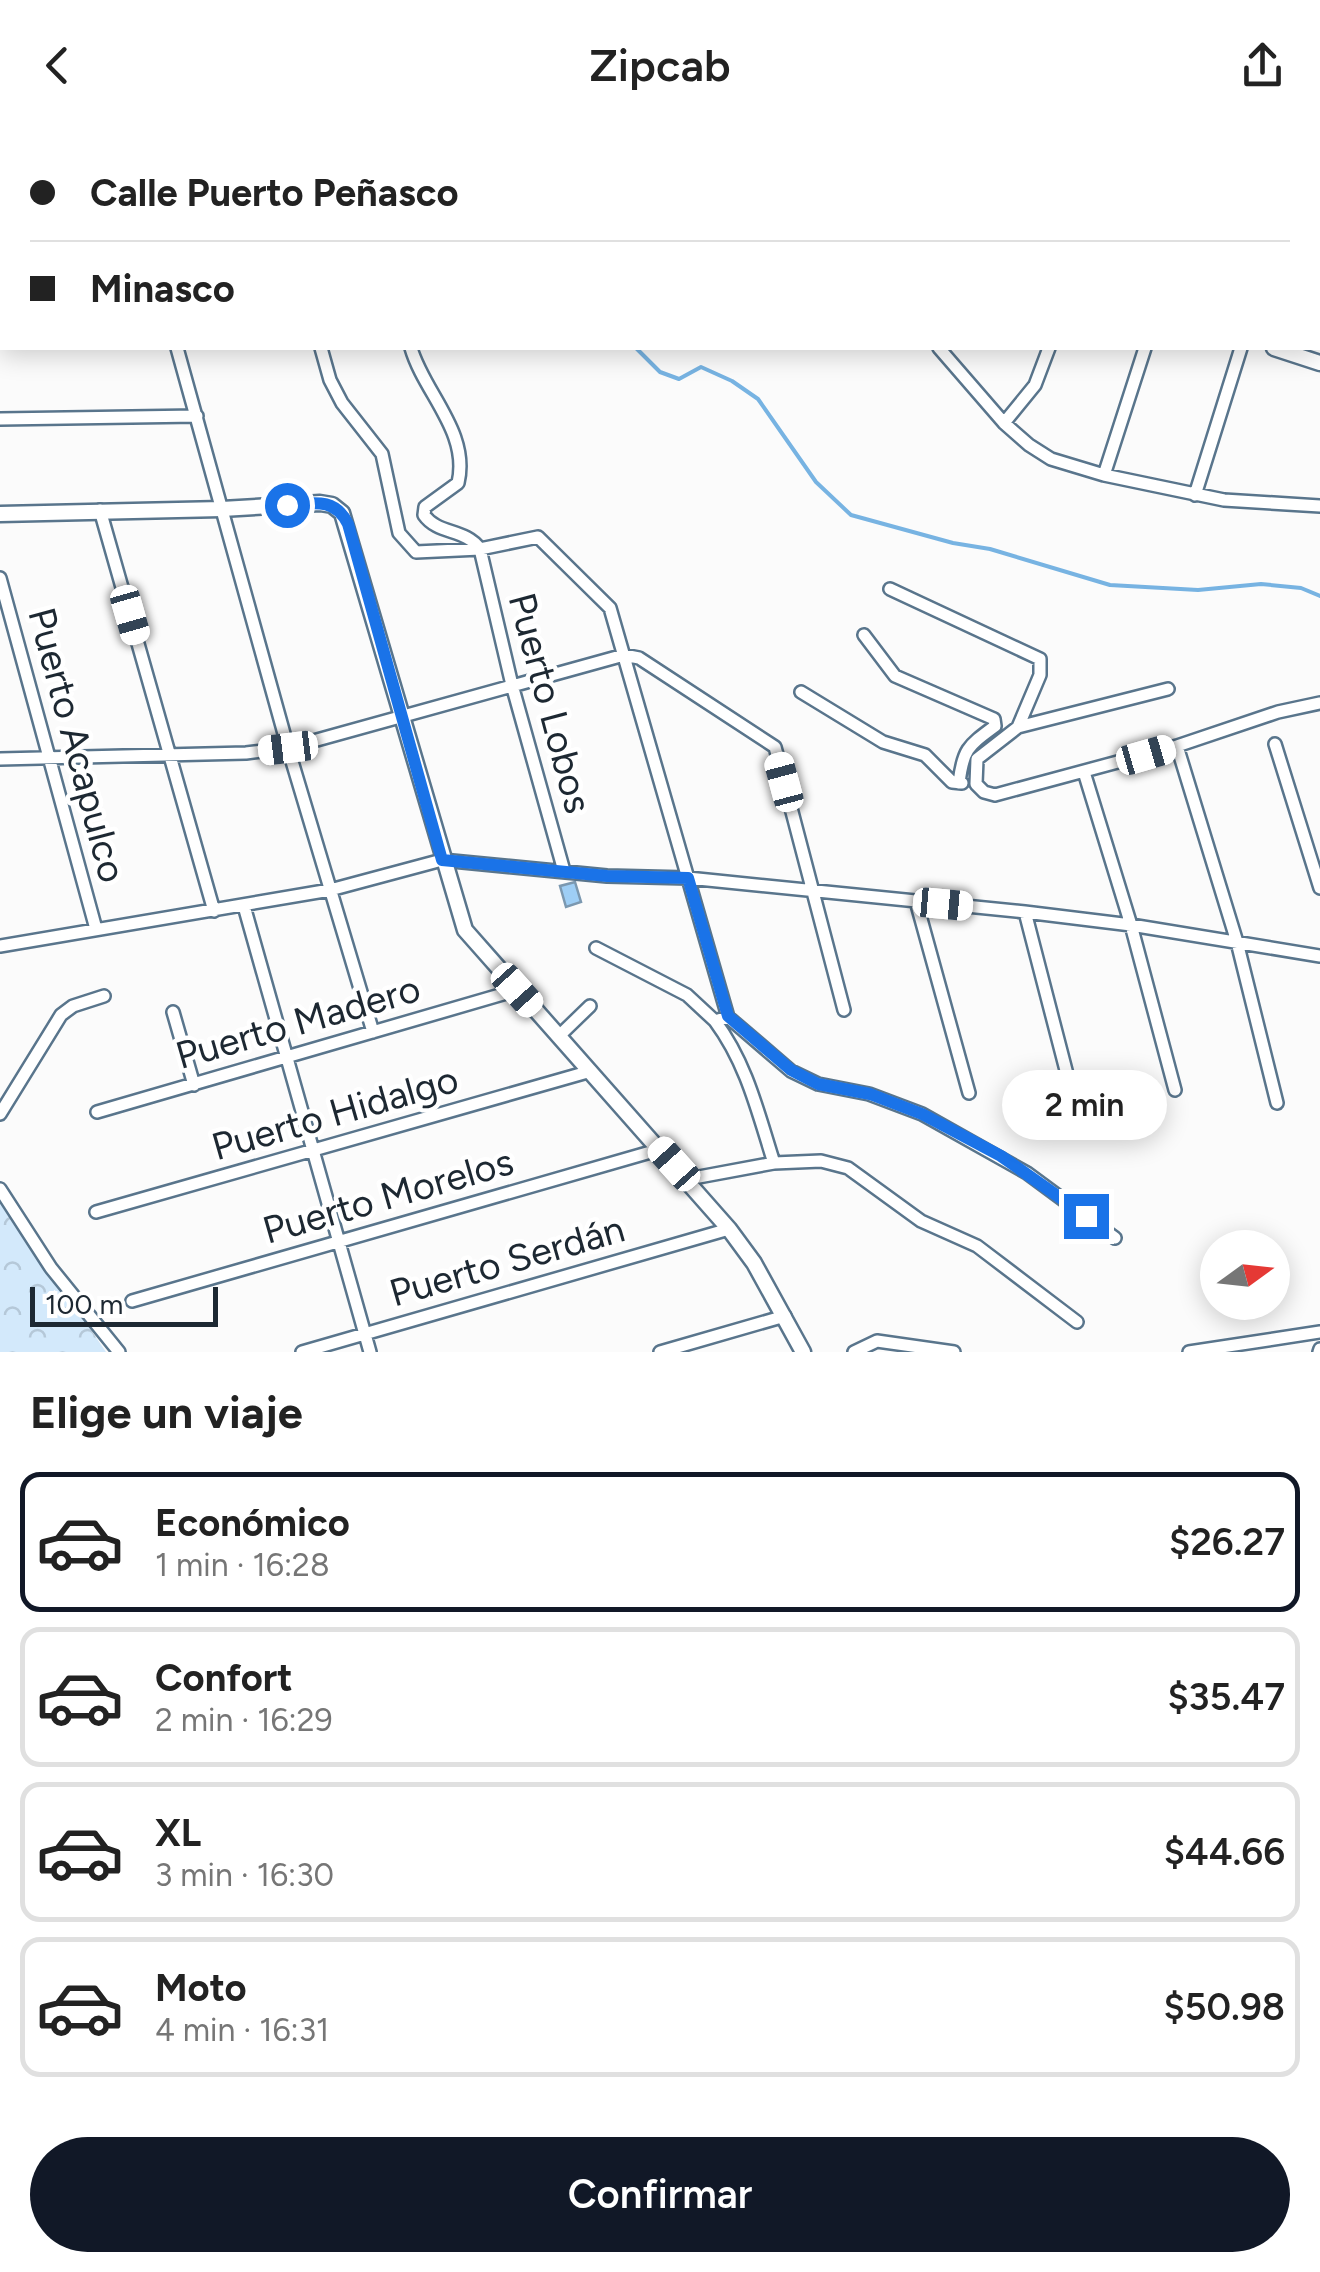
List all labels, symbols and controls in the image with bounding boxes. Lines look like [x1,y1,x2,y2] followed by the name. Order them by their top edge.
[30,38,85,93] icon: back
[589,38,731,92] text: Zipcab
[1235,38,1290,93] icon: share
[90,170,459,216] text: Calle Puerto Peñasco
[90,266,235,312] text: Minasco
[265,483,310,528] route start
[107,582,153,648] car
[499,588,601,818] street label: Puerto Lobos
[18,603,136,887] street label: Puerto Acapulco
[256,729,320,767] car
[1113,732,1179,778] car
[762,749,806,815] car
[912,886,974,922] car
[486,958,548,1022] car
[171,965,425,1079] street label: Puerto Madero
[207,1056,463,1170] street label: Puerto Hidalgo
[1004,1071,1168,1141] callout: 2 min
[1045,1086,1124,1124] text: 2 min
[643,1132,705,1196] car
[258,1138,518,1254] street label: Puerto Morelos
[1064,1194,1109,1239] route end
[384,1206,630,1316] street label: Puerto Serdán
[1200,1230,1290,1320] north arrow
[1200,1230,1290,1320] map controls
[30,1282,218,1326] scale bar
[45,1287,123,1321] text: 100 m
[30,1385,303,1439] text: Elige un viaje
[35,1497,125,1587] icon: car
[155,1500,350,1546] text: Económico
[1169,1519,1285,1565] text: $26.27
[155,1546,330,1584] text: 1 min · 16:28
[35,1652,125,1742] icon: car
[155,1655,292,1701] text: Confort
[1167,1674,1285,1720] text: $35.47
[155,1701,333,1739] text: 2 min · 16:29
[35,1807,125,1897] icon: car
[155,1810,201,1856] text: XL
[1164,1829,1285,1875] text: $44.66
[155,1856,334,1894] text: 3 min · 16:30
[35,1962,125,2052] icon: car
[155,1965,247,2011] text: Moto
[1163,1984,1285,2030] text: $50.98
[155,2011,329,2049] text: 4 min · 16:31
[30,2137,1290,2252] button: Confirmar

